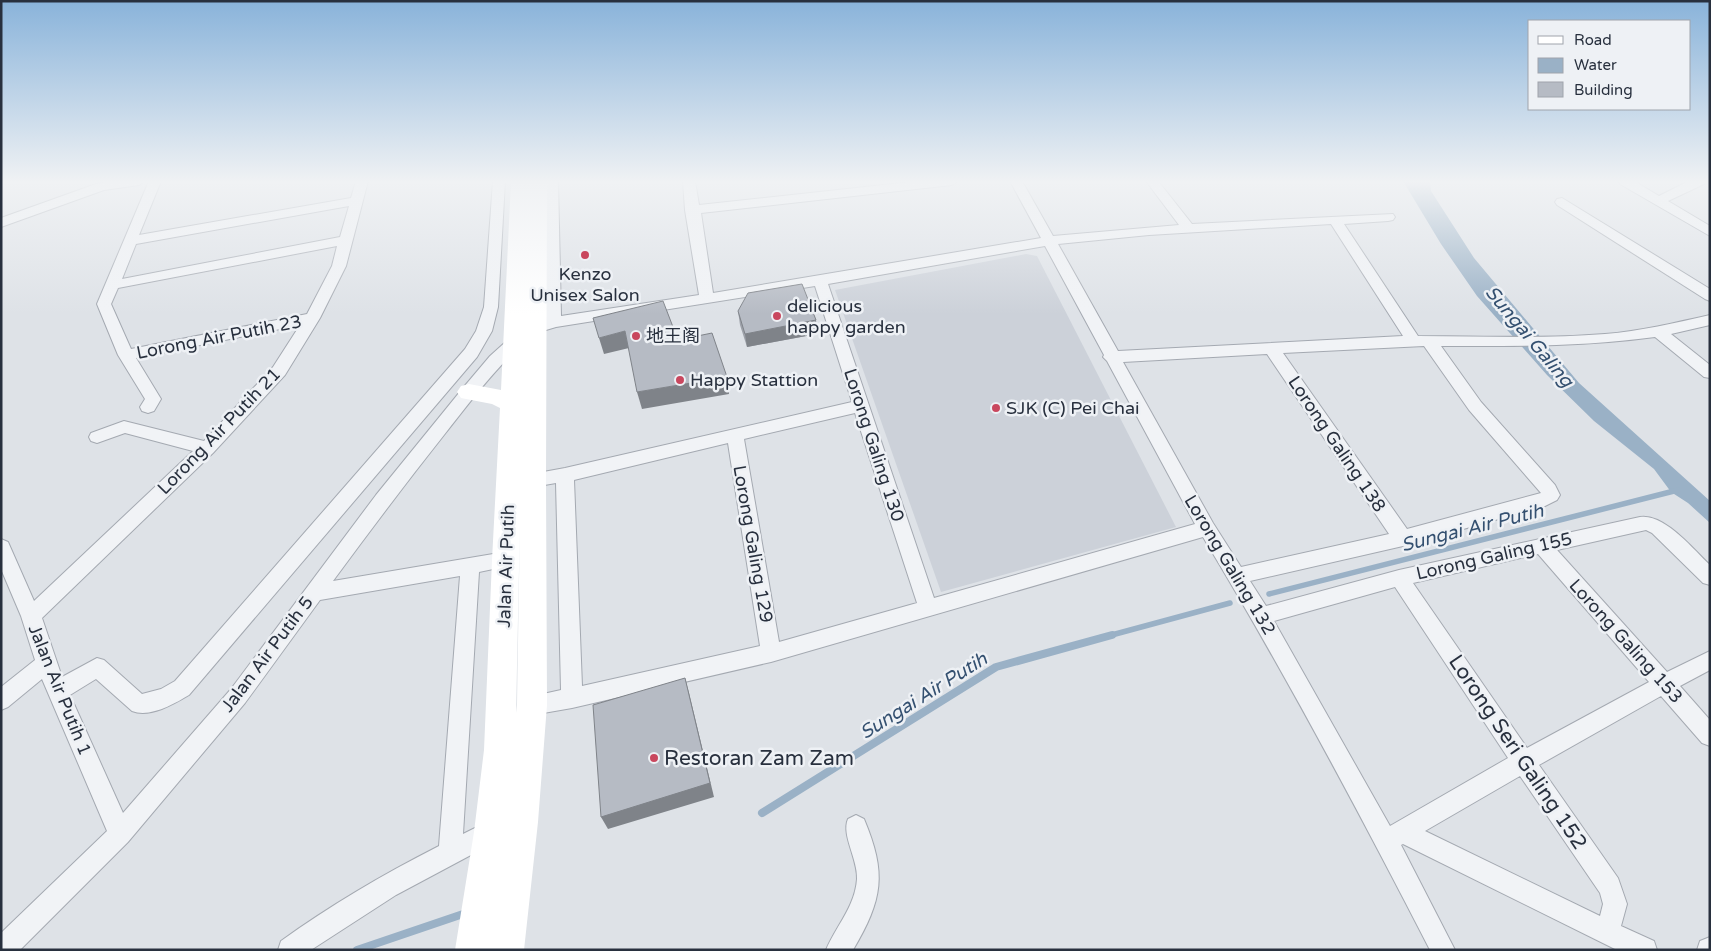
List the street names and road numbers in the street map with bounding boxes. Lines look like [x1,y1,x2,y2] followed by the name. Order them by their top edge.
[135,310,303,364] street label: Lorong Air Putih 23
[153,363,285,499] street label: Lorong Air Putih 21
[839,366,909,524] street label: Lorong Galing 130
[1283,372,1391,516] street label: Lorong Galing 138
[728,464,778,624] street label: Lorong Galing 129
[1179,491,1281,639] street label: Lorong Galing 132
[493,504,519,628] street label: Jalan Air Putih
[1414,527,1574,585] street label: Lorong Galing 155
[1564,574,1688,708] street label: Lorong Galing 153
[216,592,318,716] street label: Jalan Air Putih 5
[24,621,96,759] street label: Jalan Air Putih 1
[1443,650,1592,854] street label: Lorong Seri Galing 152

